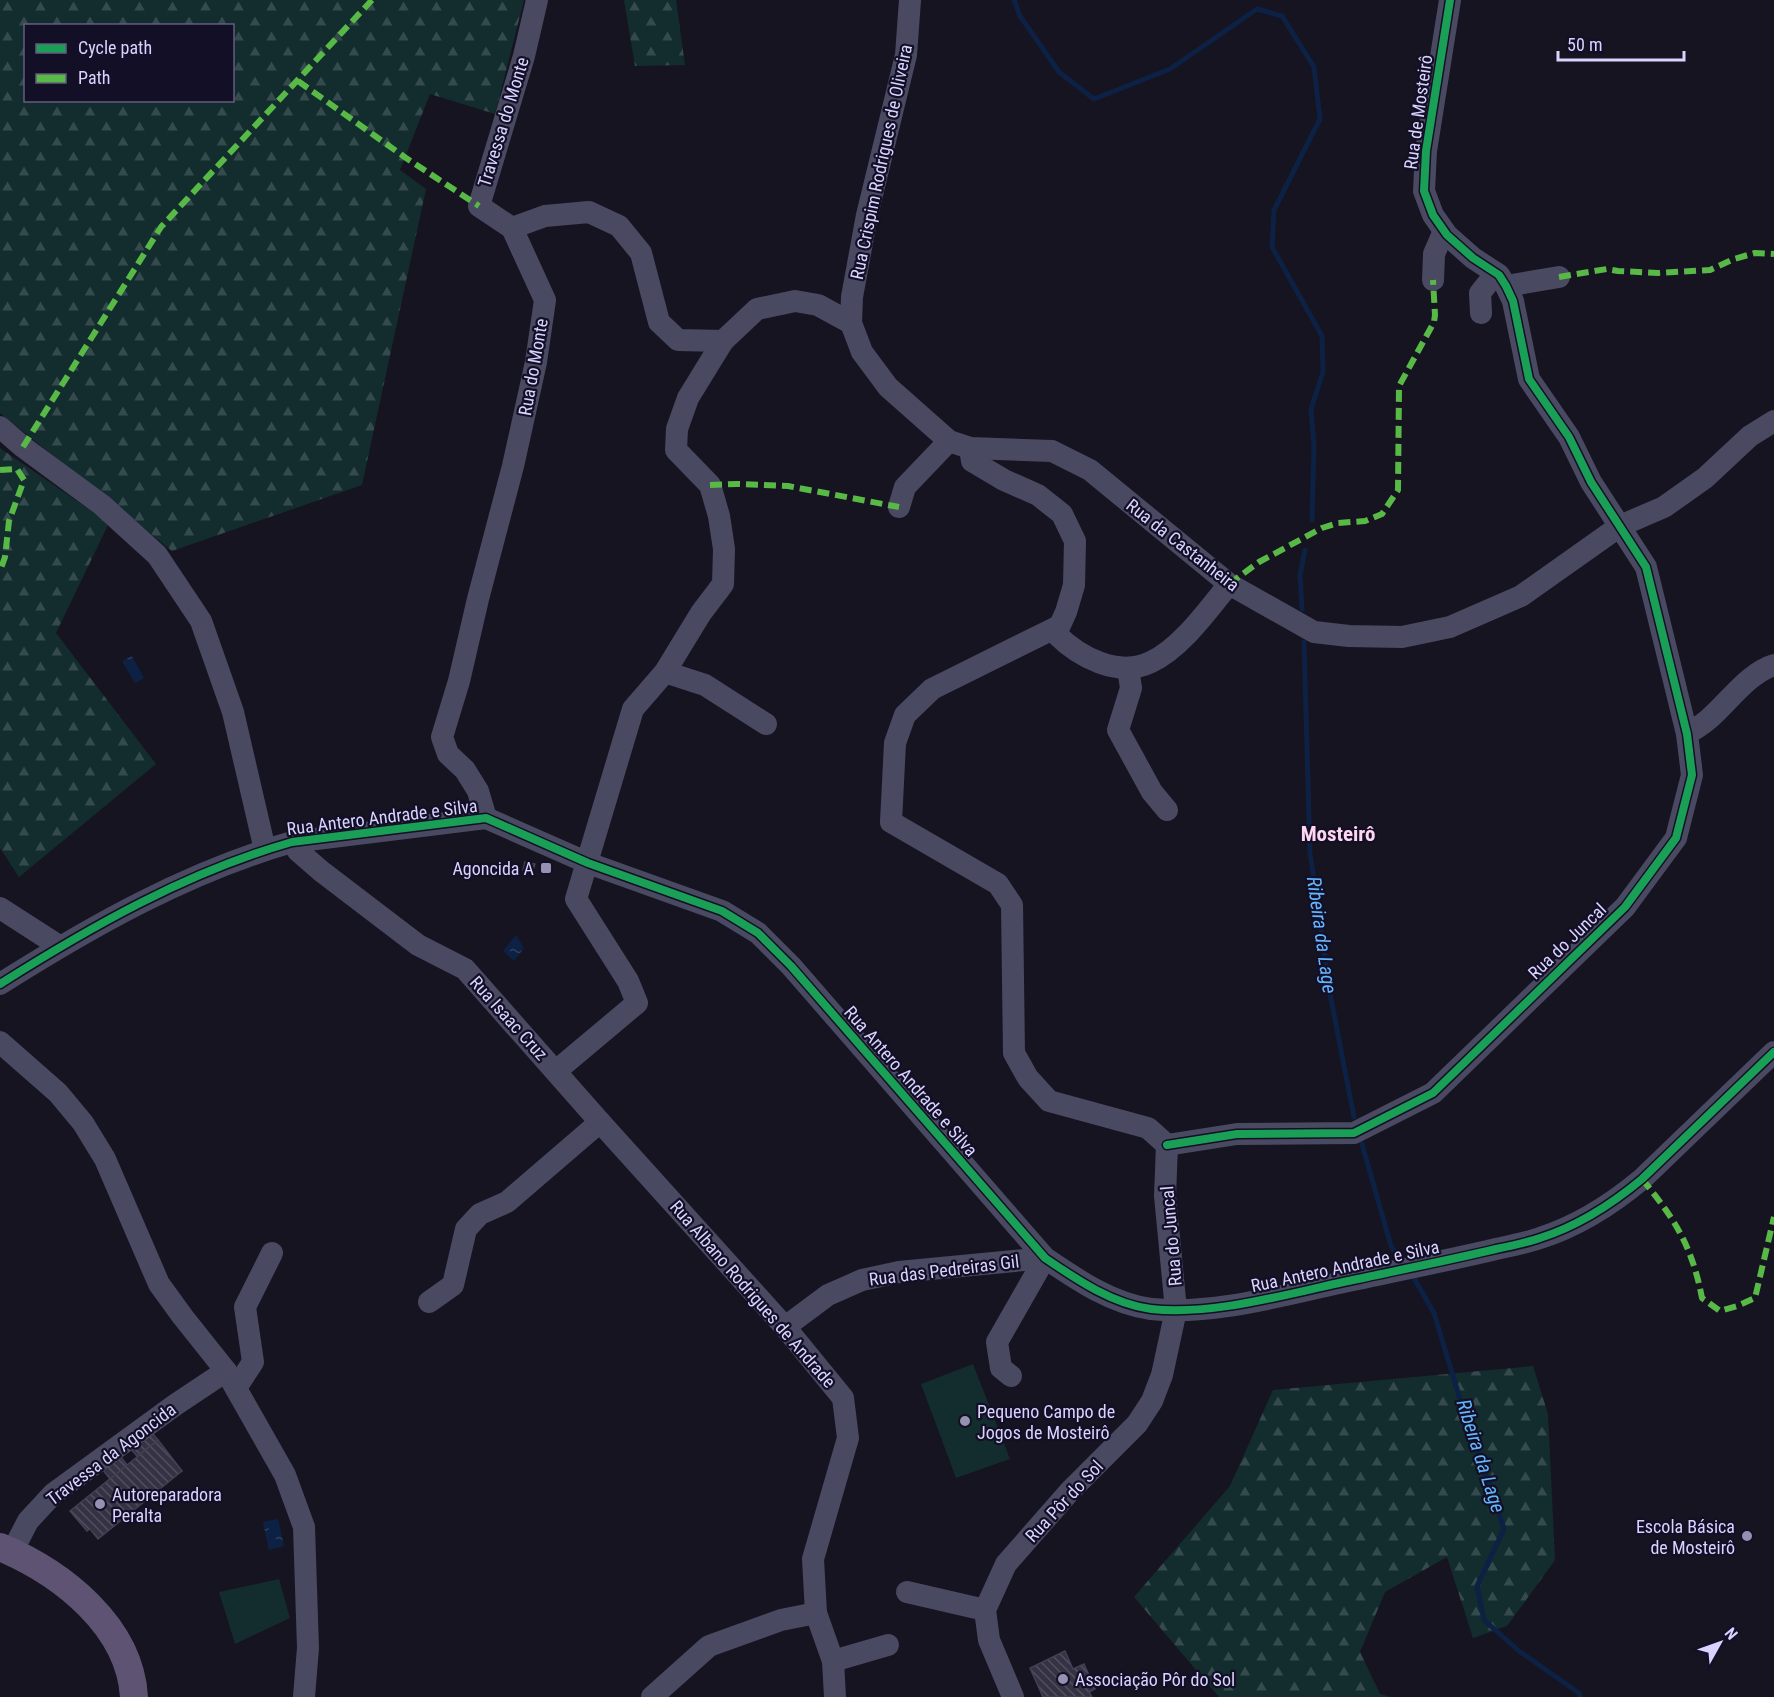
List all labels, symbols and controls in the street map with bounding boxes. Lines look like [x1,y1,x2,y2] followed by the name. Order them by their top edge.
[24,24,234,102] legend
[1558,24,1684,62] scale bar
[1567,34,1602,55] text: 50 m
[78,37,152,58] text: Cycle path
[846,43,916,281] street label: Rua Crispim Rodrigues de Oliveira
[1400,53,1436,171] street label: Rua de Mosteirô
[473,54,533,190] street label: Travessa do Monte
[78,67,111,88] text: Path
[514,317,552,417] street label: Rua do Monte
[1122,494,1244,596] street label: Rua da Castanheira
[285,795,479,839] street label: Rua Antero Andrade e Silva
[1301,822,1375,846] district label: Mosteirô
[452,858,535,879] place label: Agoncida A
[539,861,553,875] marker: Agoncida A
[1302,875,1342,995] water label: Ribeira da Lage
[1524,899,1610,983] street label: Rua do Juncal
[466,972,552,1064] street label: Rua Isaac Cruz
[840,1002,982,1160] street label: Rua Antero Andrade e Silva
[1156,1185,1186,1287] street label: Rua do Juncal
[666,1196,840,1392] street label: Rua Albano Rodrigues de Andrade
[1249,1236,1441,1296] street label: Rua Antero Andrade e Silva
[868,1250,1020,1290] street label: Rua das Pedreiras Gil
[1451,1396,1511,1516] water label: Ribeira da Lage
[42,1399,180,1509] street label: Travessa da Agoncida
[977,1401,1115,1443] place label: Pequeno Campo de Jogos de Mosteirô
[958,1414,972,1428] marker: Pequeno Campo de Jogos de Mosteirô
[1021,1456,1107,1546] street label: Rua Pôr do Sol
[112,1484,222,1526] place label: Autoreparadora Peralta
[93,1497,107,1511] marker: Autoreparadora Peralta
[1636,1516,1735,1558] place label: Escola Básica de Mosteirô
[1740,1529,1754,1543] marker: Escola Básica de Mosteirô
[1690,1613,1750,1673] north arrow
[1721,1624,1742,1644] text: N
[1075,1669,1235,1690] place label: Associação Pôr do Sol
[1056,1672,1070,1686] marker: Associação Pôr do Sol

